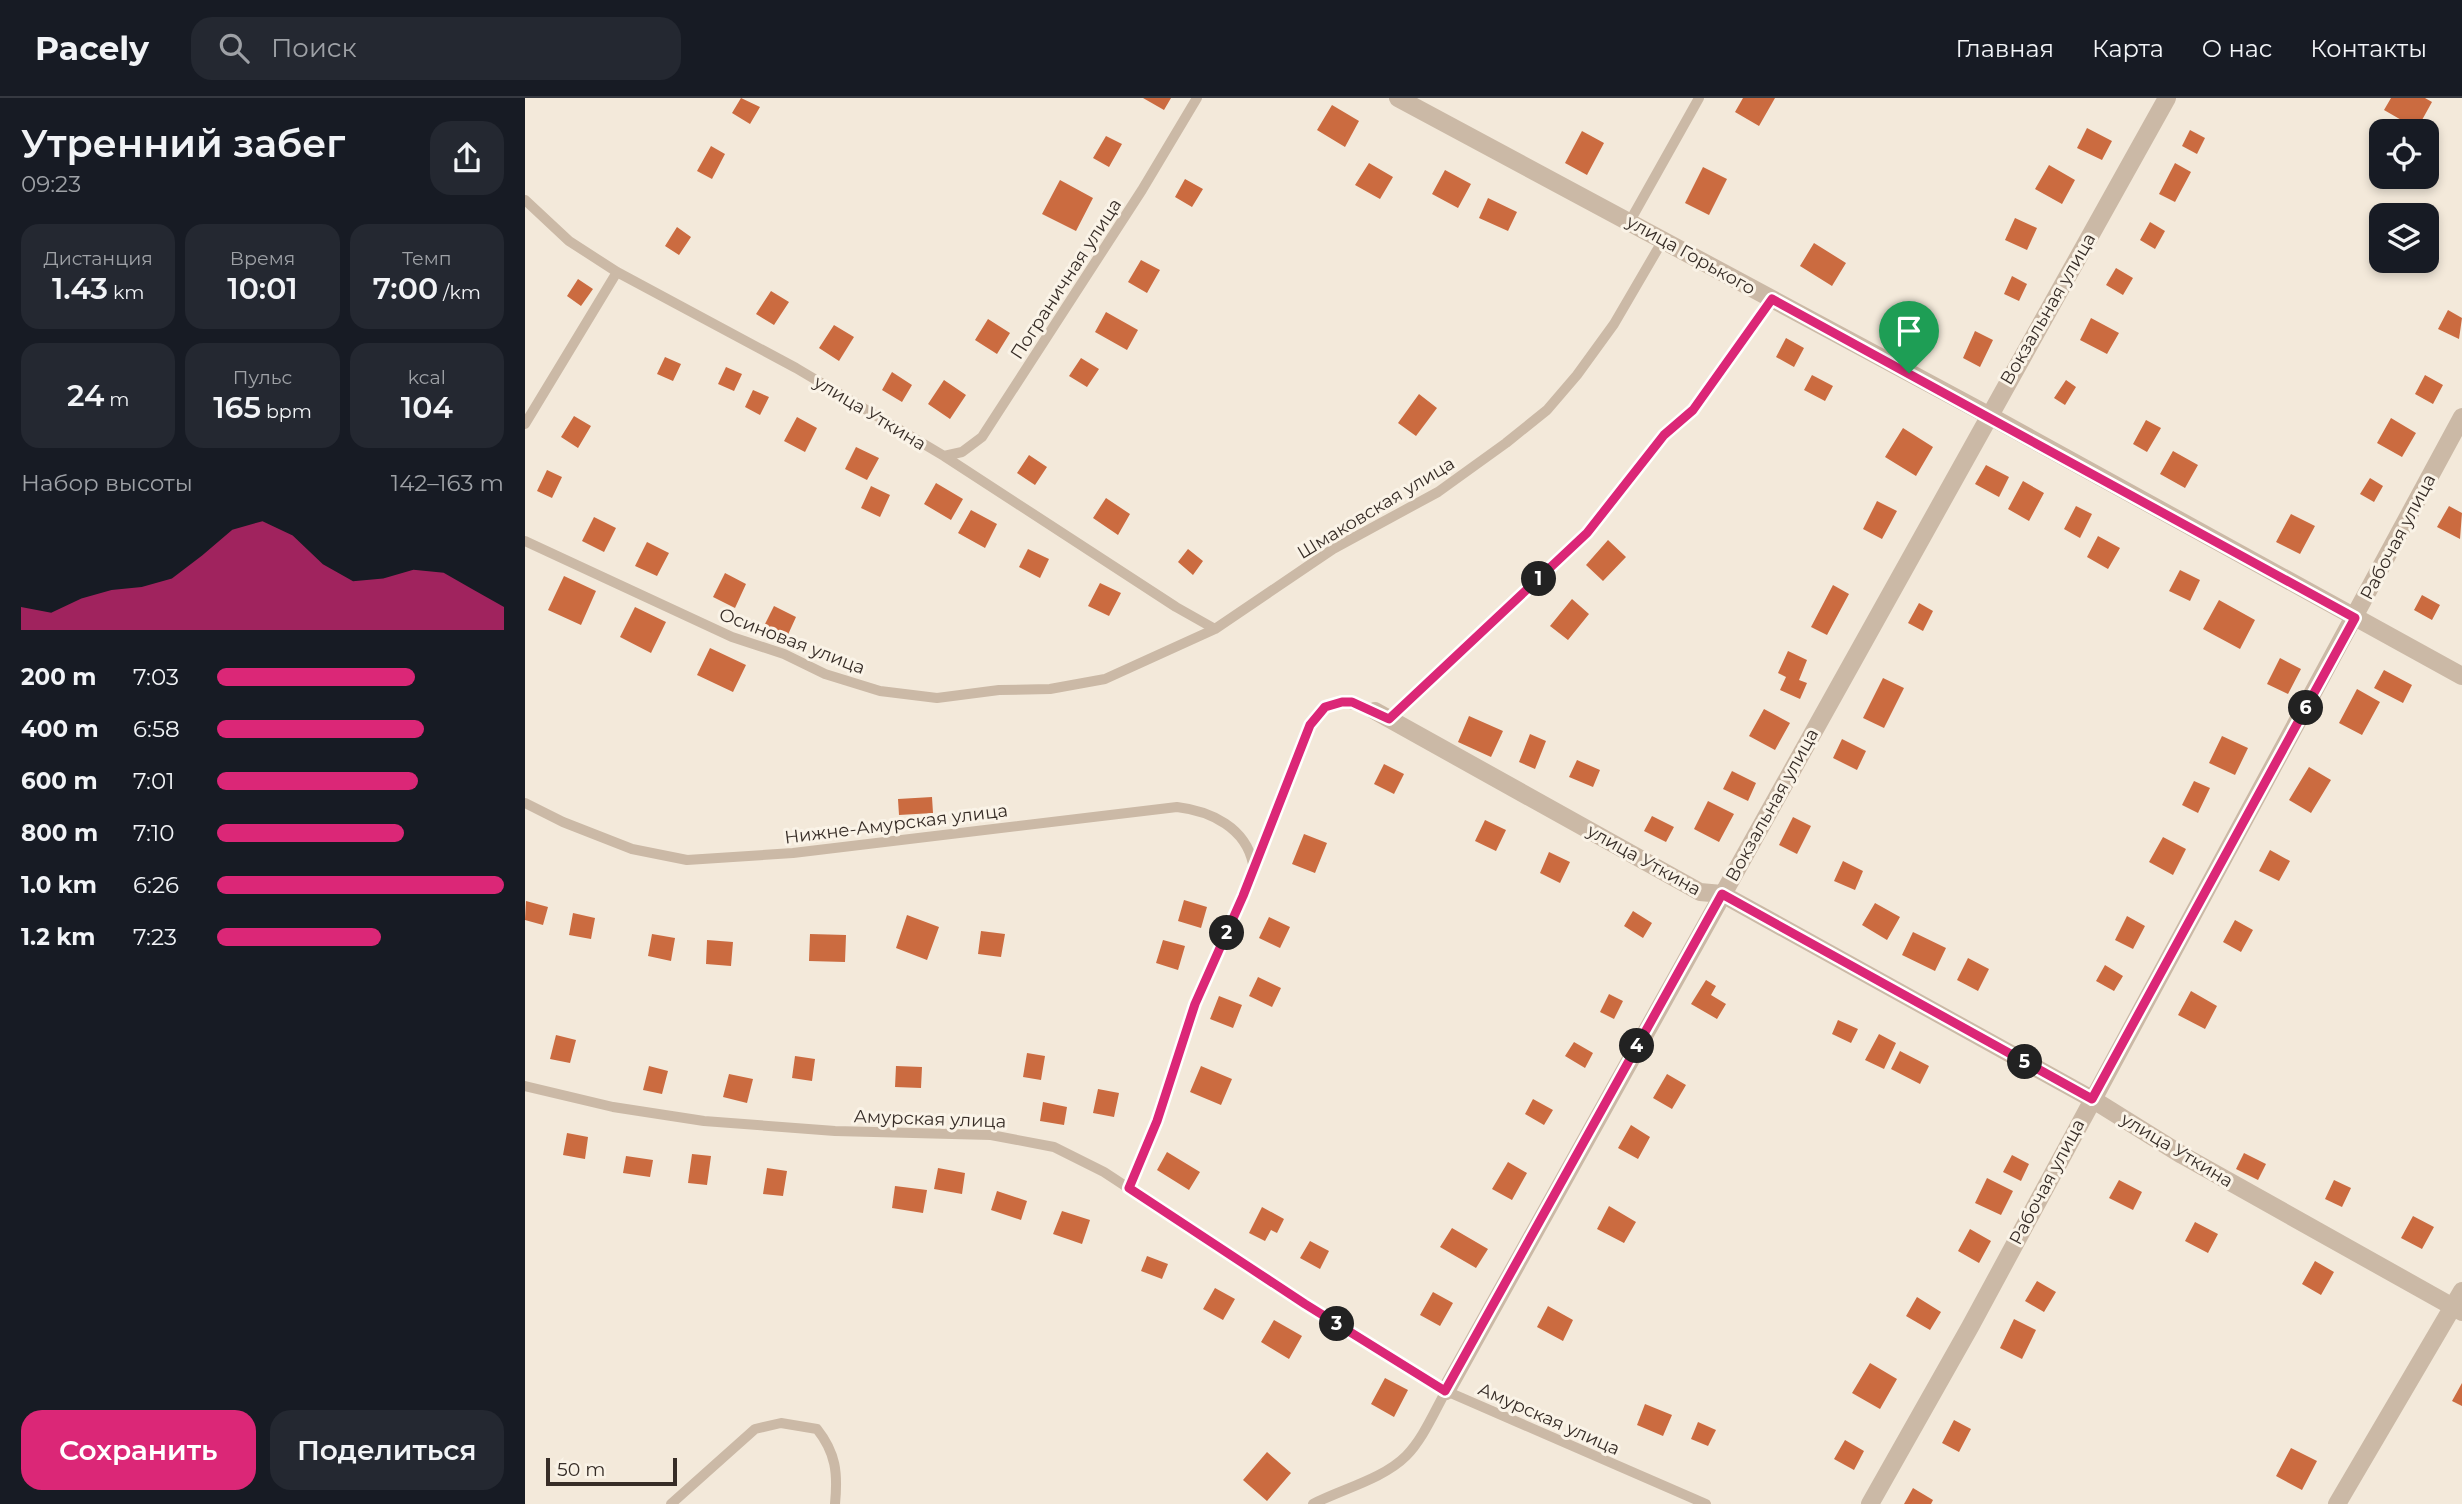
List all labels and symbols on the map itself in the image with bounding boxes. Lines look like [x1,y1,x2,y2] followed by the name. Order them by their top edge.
[1006,194,1126,364] street label: Пограничная улица
[1622,210,1759,300] street label: улица Горького
[1996,229,2100,389] street label: Вокзальная улица
[1879,301,1939,373] pin
[809,370,930,455] street label: улица Уткина
[1293,452,1459,564] street label: Шмаковская улица
[2356,470,2440,604] street label: Рабочая улица
[1521,561,1557,596] pin: 1
[716,603,868,679] street label: Осиновая улица
[2289,690,2323,726] pin: 6
[1721,725,1823,885] street label: Вокзальная улица
[783,799,1009,849] street label: Нижне-Амурская улица
[1582,819,1705,900] street label: улица Уткина
[1209,916,1245,950] pin: 2
[1619,1028,1655,1063] pin: 4
[2007,1044,2043,1080] pin: 5
[853,1105,1007,1133] street label: Амурская улица
[2116,1107,2237,1192] street label: улица Уткина
[2005,1115,2089,1249] street label: Рабочая улица
[1319,1306,1355,1342] pin: 3
[1475,1378,1623,1460] street label: Амурская улица
[546,1455,677,1487] scale bar

